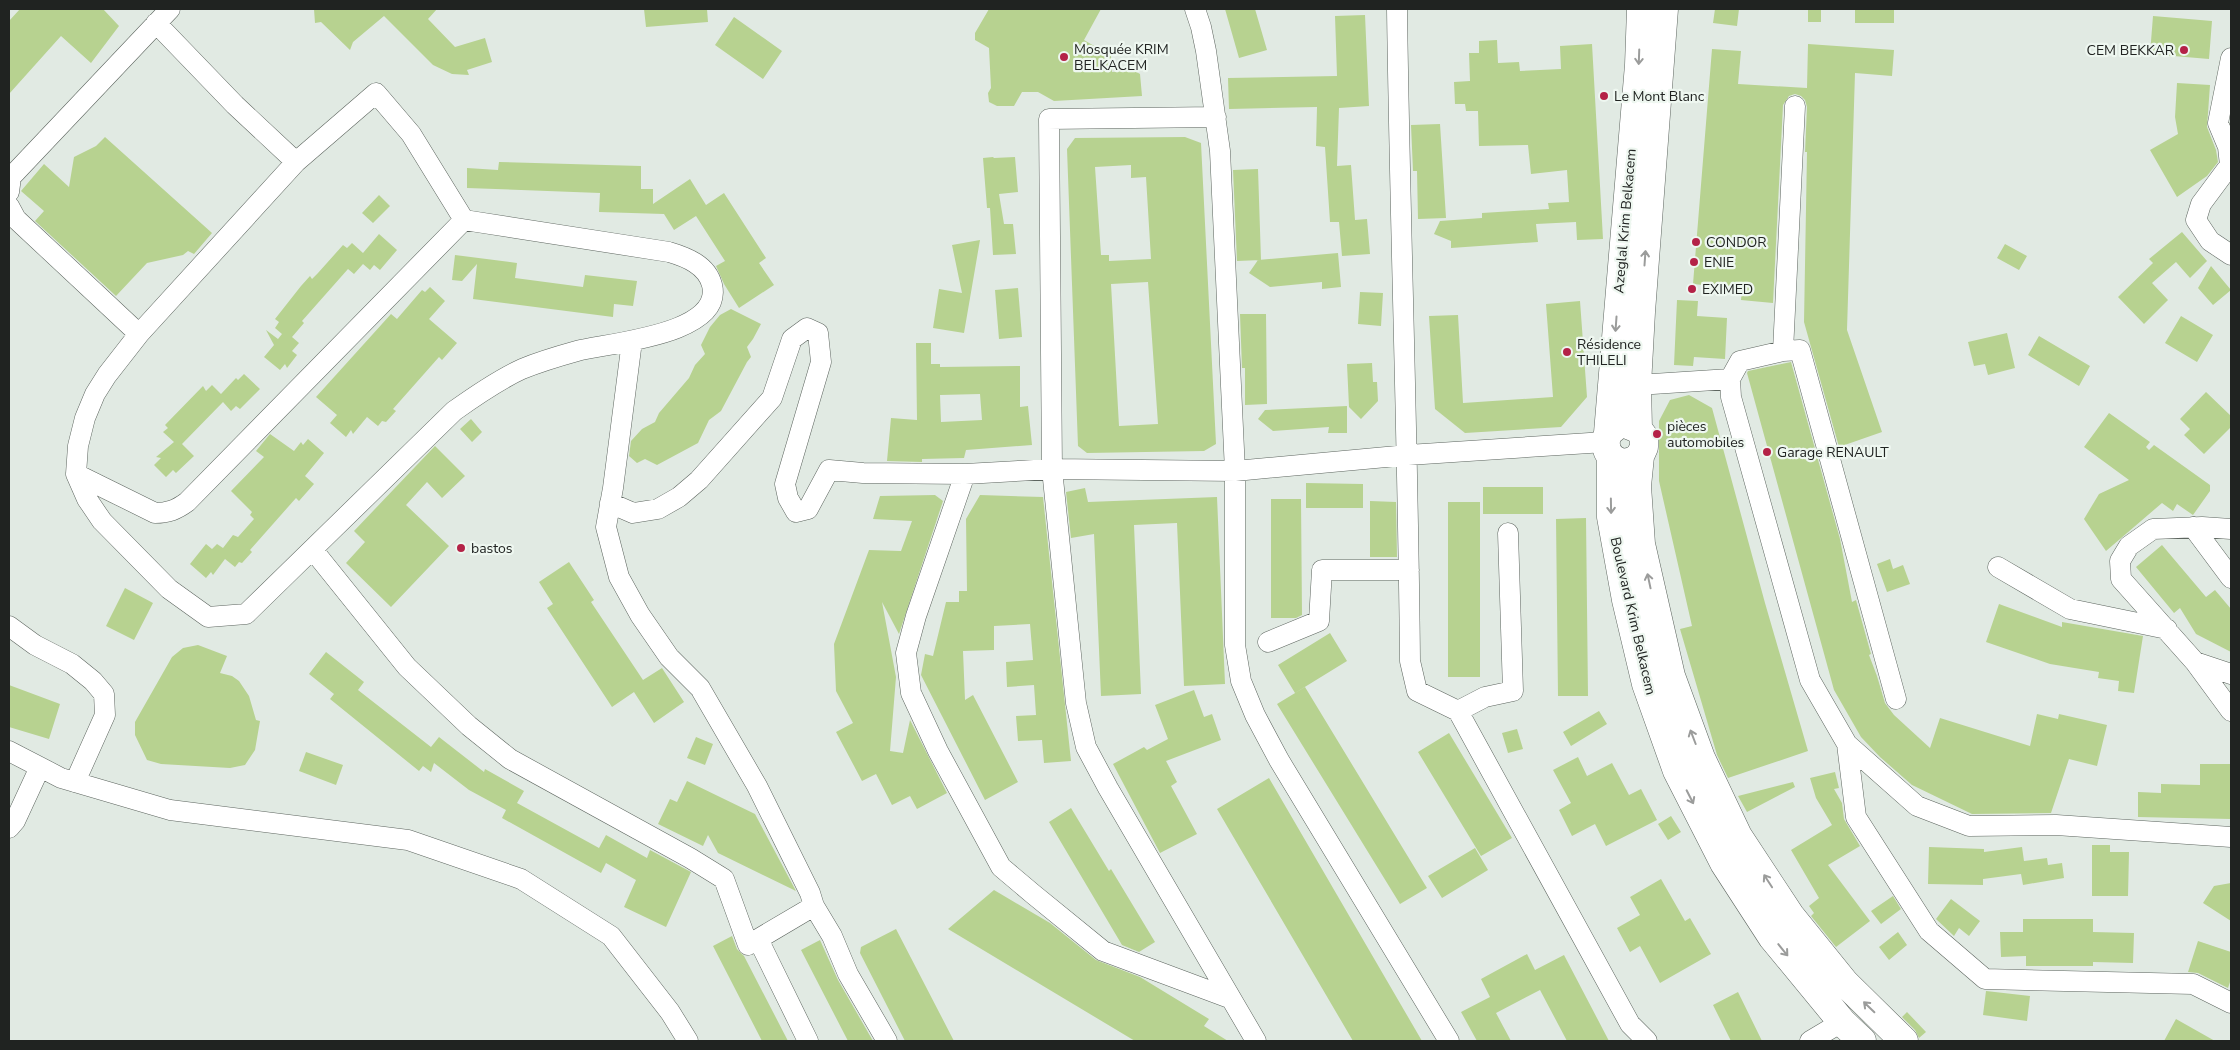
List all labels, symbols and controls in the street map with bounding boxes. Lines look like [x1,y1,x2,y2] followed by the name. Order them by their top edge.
[1074,40,1169,75] place label: Mosquée KRIM BELKACEM
[2087,41,2174,60] place label: CEM BEKKAR
[2178,44,2190,56] marker: CEM BEKKAR
[1634,49,1643,65] one-way arrow
[1058,51,1070,63] marker: Mosquée KRIM BELKACEM
[1614,87,1705,106] place label: Le Mont Blanc
[1598,90,1610,102] marker: Le Mont Blanc
[1609,148,1641,294] street label: Azeglal Krim Belkacem
[1706,233,1767,252] place label: CONDOR
[1690,236,1702,248] marker: CONDOR
[1641,250,1650,266] one-way arrow
[1704,253,1734,272] place label: ENIE
[1688,256,1700,268] marker: ENIE
[1702,280,1753,299] place label: EXIMED
[1686,283,1698,295] marker: EXIMED
[1612,316,1621,332] one-way arrow
[1577,335,1641,370] place label: Résidence THILELI
[1561,346,1573,358] marker: Résidence THILELI
[1667,417,1745,452] place label: pièces automobiles
[1651,428,1663,440] marker: pièces automobiles
[1777,443,1889,462] place label: Garage RENAULT
[1761,446,1773,458] marker: Garage RENAULT
[1606,498,1616,514] one-way arrow
[1606,535,1660,697] street label: Boulevard Krim Belkacem
[471,539,513,558] place label: bastos
[455,542,467,554] marker: bastos
[1643,573,1653,589] one-way arrow
[1688,730,1697,745] one-way arrow
[1685,789,1695,804] one-way arrow
[1762,874,1772,888] one-way arrow
[1778,943,1789,956] one-way arrow
[1863,1001,1875,1013] one-way arrow

